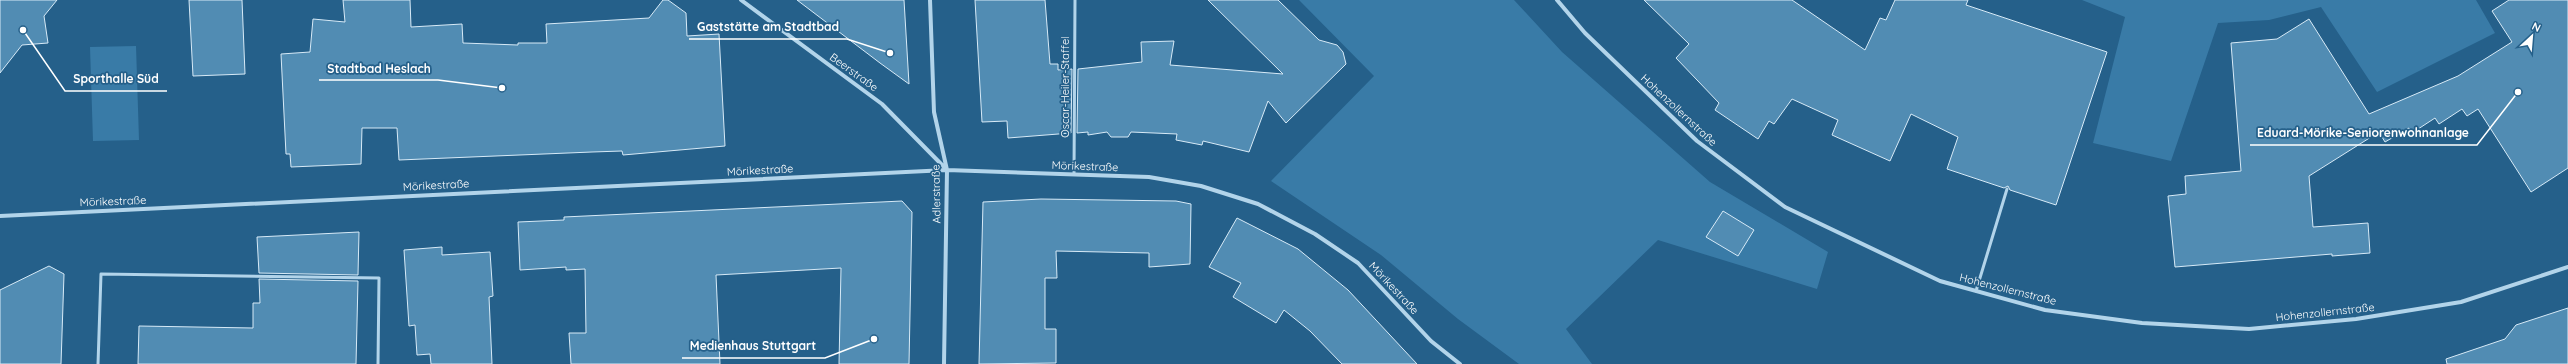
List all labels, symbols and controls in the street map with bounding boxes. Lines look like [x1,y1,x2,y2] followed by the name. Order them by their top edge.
[689,15,847,39] callout: Gaststätte am Stadtbad
[2512,16,2552,56] north arrow
[697,19,839,34] text: Gaststätte am Stadtbad
[2530,19,2543,35] text: N
[1058,36,1072,138] street label: Oscar-Heiler-Staffel
[827,50,881,94] street label: Beerstraße
[319,56,438,80] callout: Stadtbad Heslach
[327,61,431,76] text: Stadtbad Heslach
[65,67,167,91] callout: Sporthalle Süd
[73,71,159,86] text: Sporthalle Süd
[1638,71,1720,149] street label: Hohenzollernstraße
[2250,121,2477,145] callout: Eduard-Mörike-Seniorenwohnanlage
[2257,125,2469,140] text: Eduard-Mörike-Seniorenwohnanlage
[1051,158,1119,174] street label: Mörikestraße
[726,161,794,179] street label: Mörikestraße
[928,164,944,224] street label: Adlerstraße
[402,176,470,194] street label: Mörikestraße
[79,193,147,209] street label: Mörikestraße
[1366,259,1422,317] street label: Mörikestraße
[1958,270,2058,308] street label: Hohenzollernstraße
[2275,300,2375,324] street label: Hohenzollernstraße
[682,334,825,358] callout: Medienhaus Stuttgart
[690,338,816,353] text: Medienhaus Stuttgart

